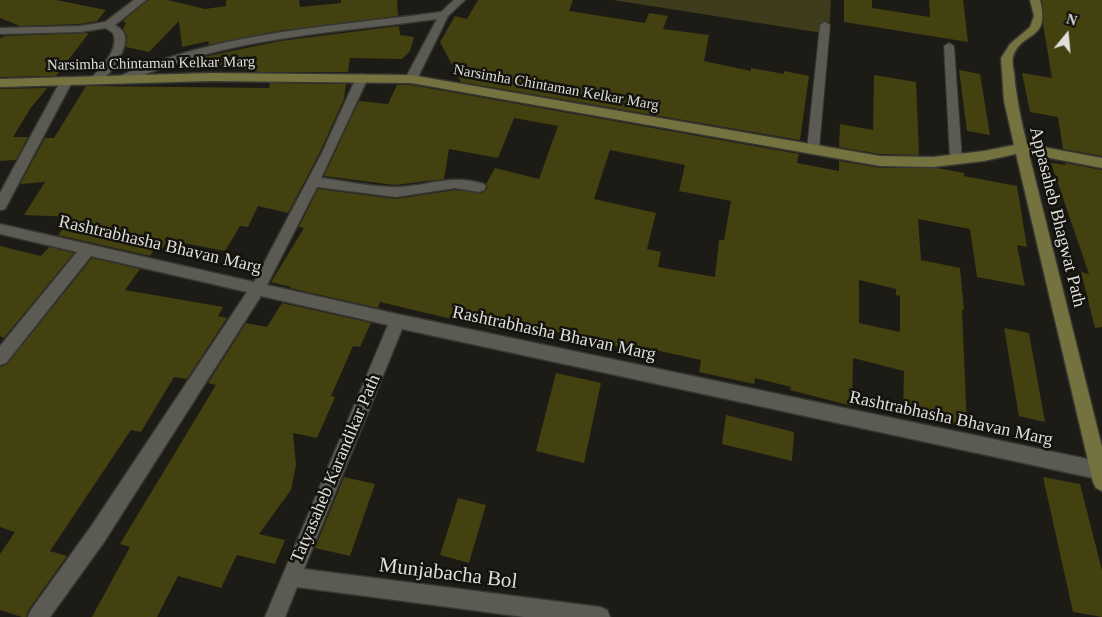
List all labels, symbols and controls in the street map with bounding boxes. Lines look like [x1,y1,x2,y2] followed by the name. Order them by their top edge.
[1042,10,1092,60] north arrow
[1064,12,1079,29] text: N
[31,53,271,75] street label: Narsimha Chintaman Kelkar Marg
[437,58,675,118] street label: Narsimha Chintaman Kelkar Marg
[1020,109,1094,325] street label: Appasaheb Bhagwat Path
[39,207,281,283] street label: Rashtrabhasha Bhavan Marg
[432,298,676,370] street label: Rashtrabhasha Bhavan Marg
[280,356,392,582] street label: Tatyasaheb Karandikar Path
[829,383,1073,455] street label: Rashtrabhasha Bhavan Marg
[368,552,528,596] street label: Munjabacha Bol

